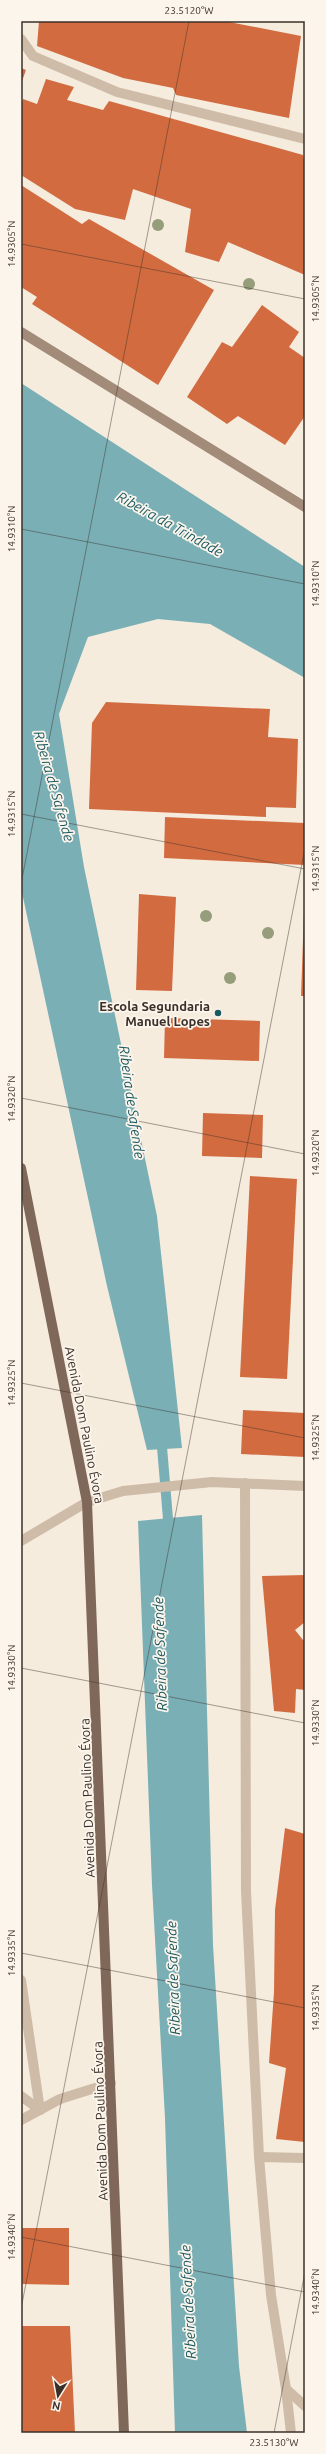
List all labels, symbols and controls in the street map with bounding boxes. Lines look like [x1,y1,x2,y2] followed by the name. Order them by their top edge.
[165,5,213,16] text: 23.5120°W
[6,221,17,267] text: 14.9305°N
[310,276,321,322] text: 14.9305°N
[114,488,226,560] water label: Ribeira da Trindade
[6,506,17,552] text: 14.9310°N
[310,561,321,607] text: 14.9310°N
[31,729,77,843] water label: Ribeira de Safende
[6,791,17,837] text: 14.9315°N
[310,846,321,892] text: 14.9315°N
[99,999,210,1028] place label: Escola Segundaria Manuel Lopes
[213,1008,223,1018] marker: Escola Segundaria Manuel Lopes
[116,1044,148,1160] water label: Ribeira de Safende
[6,1076,17,1122] text: 14.9320°N
[310,1130,321,1176] text: 14.9320°N
[63,1345,108,1505] street label: Avenida Dom Paulino Évora
[6,1360,17,1406] text: 14.9325°N
[310,1415,321,1461] text: 14.9325°N
[150,1597,170,1711] water label: Ribeira de Safende
[6,1645,17,1691] text: 14.9330°N
[310,1700,321,1746] text: 14.9330°N
[76,1718,97,1878] street label: Avenida Dom Paulino Évora
[163,1921,183,2035] water label: Ribeira de Safende
[6,1930,17,1976] text: 14.9335°N
[310,1985,321,2031] text: 14.9335°N
[89,2041,110,2201] street label: Avenida Dom Paulino Évora
[6,2214,17,2260] text: 14.9340°N
[177,2245,199,2359] water label: Ribeira de Safende
[310,2269,321,2315] text: 14.9340°N
[38,2376,78,2416] north arrow
[51,2399,61,2412] text: N
[250,2437,298,2448] text: 23.5130°W

